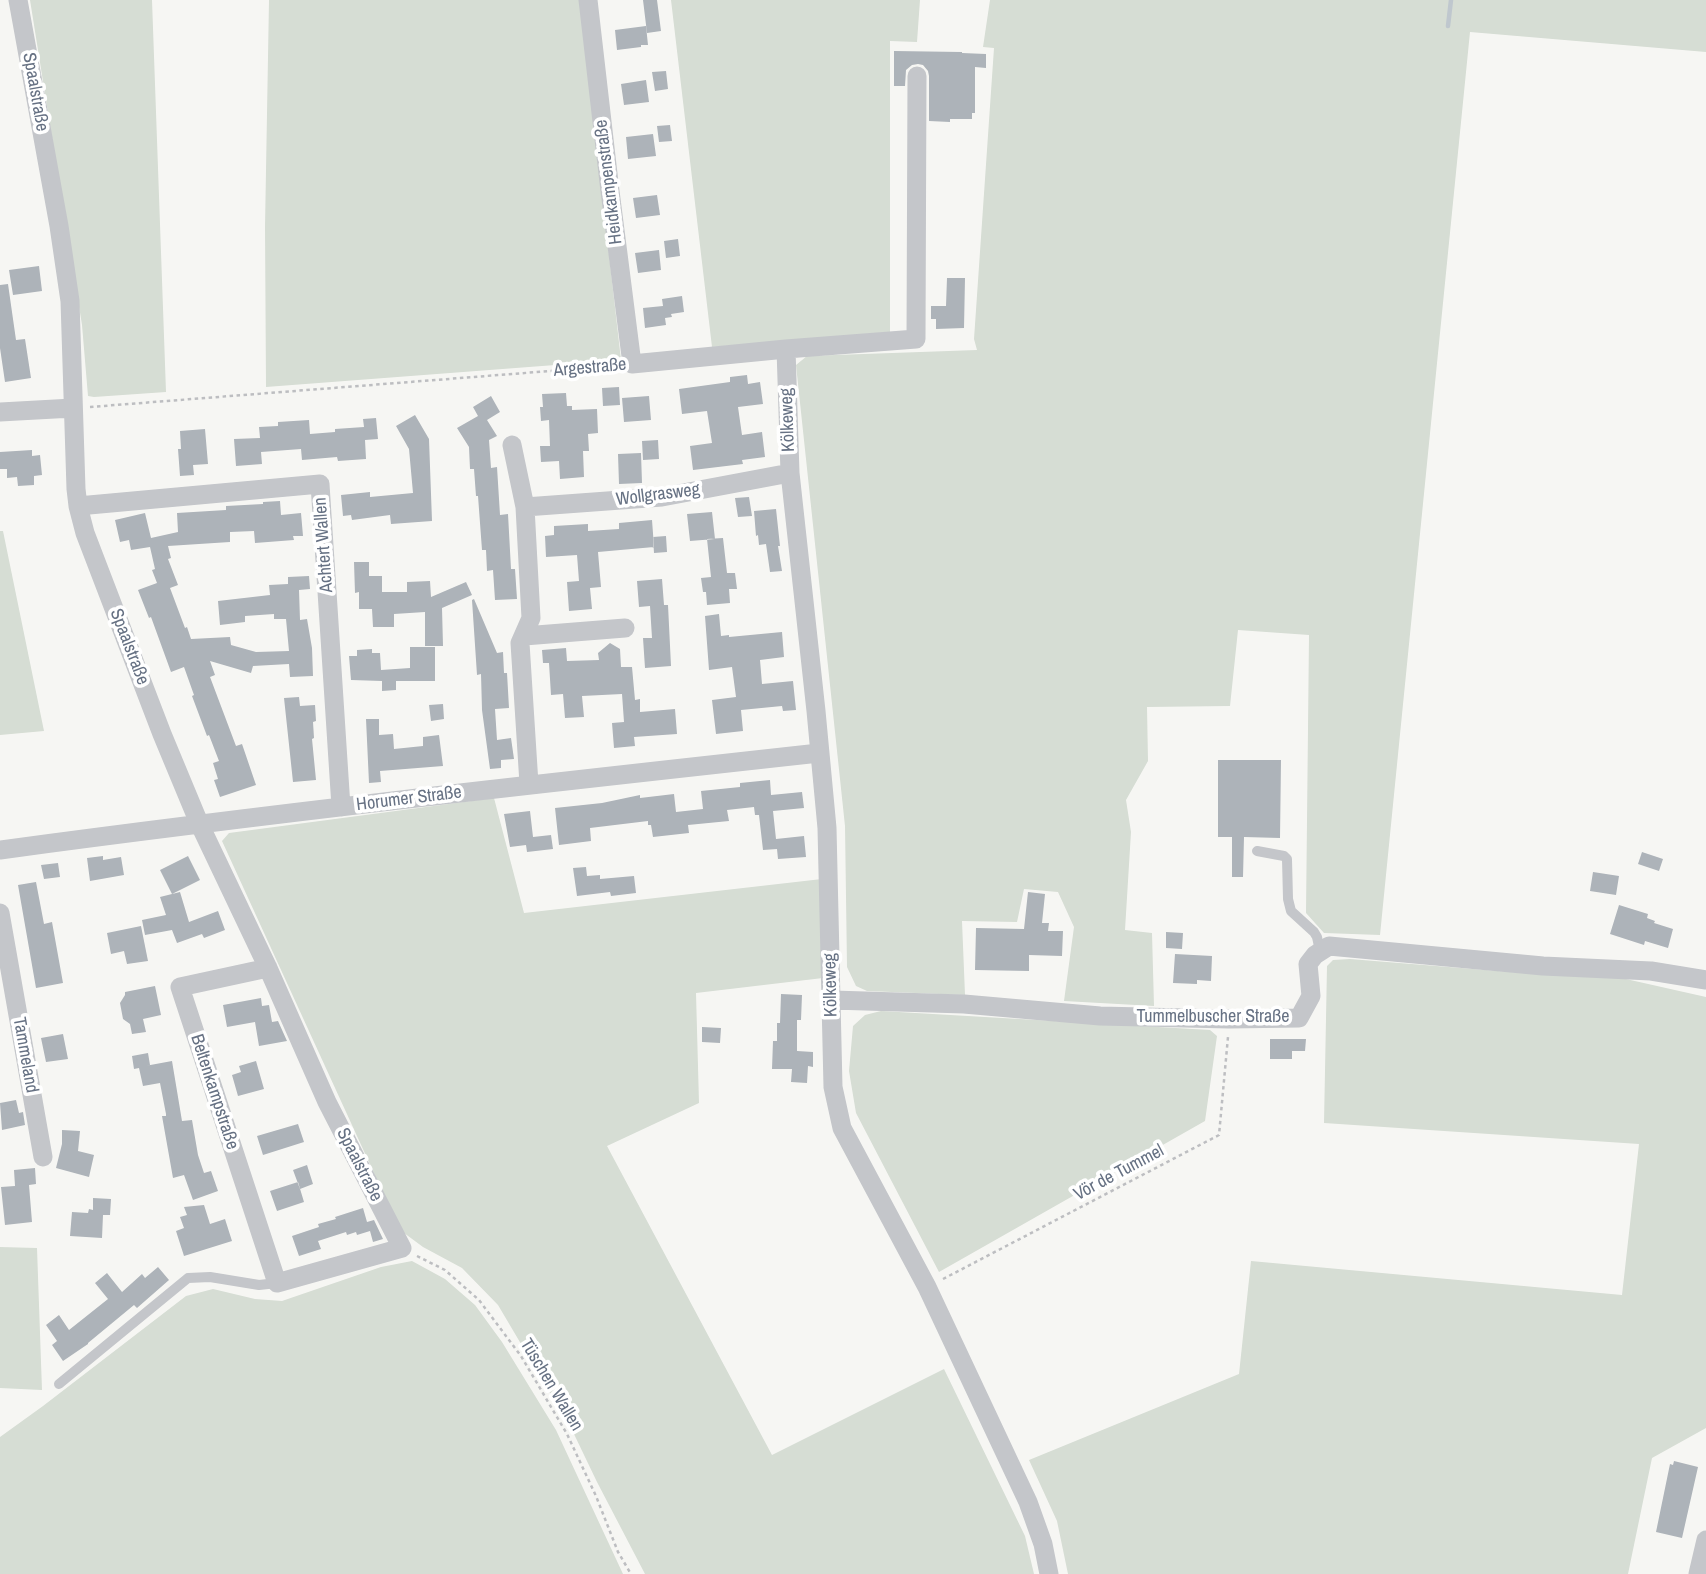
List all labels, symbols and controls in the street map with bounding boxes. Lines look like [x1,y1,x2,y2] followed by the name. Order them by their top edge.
[17,51,53,133] street label: Spaalstraße
[591,118,627,246] street label: Heidkampenstraße
[553,354,627,382] street label: Argestraße
[776,388,800,452] street label: Kölkeweg
[615,479,701,511] street label: Wollgrasweg
[310,497,338,593] street label: Achtert Wallen
[105,606,153,688] street label: Spaalstraße
[355,782,463,816] street label: Horumer Straße
[820,953,842,1017] street label: Kölkeweg
[1137,1006,1289,1028] street label: Tummelbuscher Straße
[8,1015,42,1095] street label: Tammeland
[185,1032,243,1152] street label: Beltenkampstraße
[331,1125,387,1205] street label: Spaalstraße
[1070,1140,1168,1206] street label: Vör de Tummel
[515,1335,587,1435] street label: Tüschen Wallen

